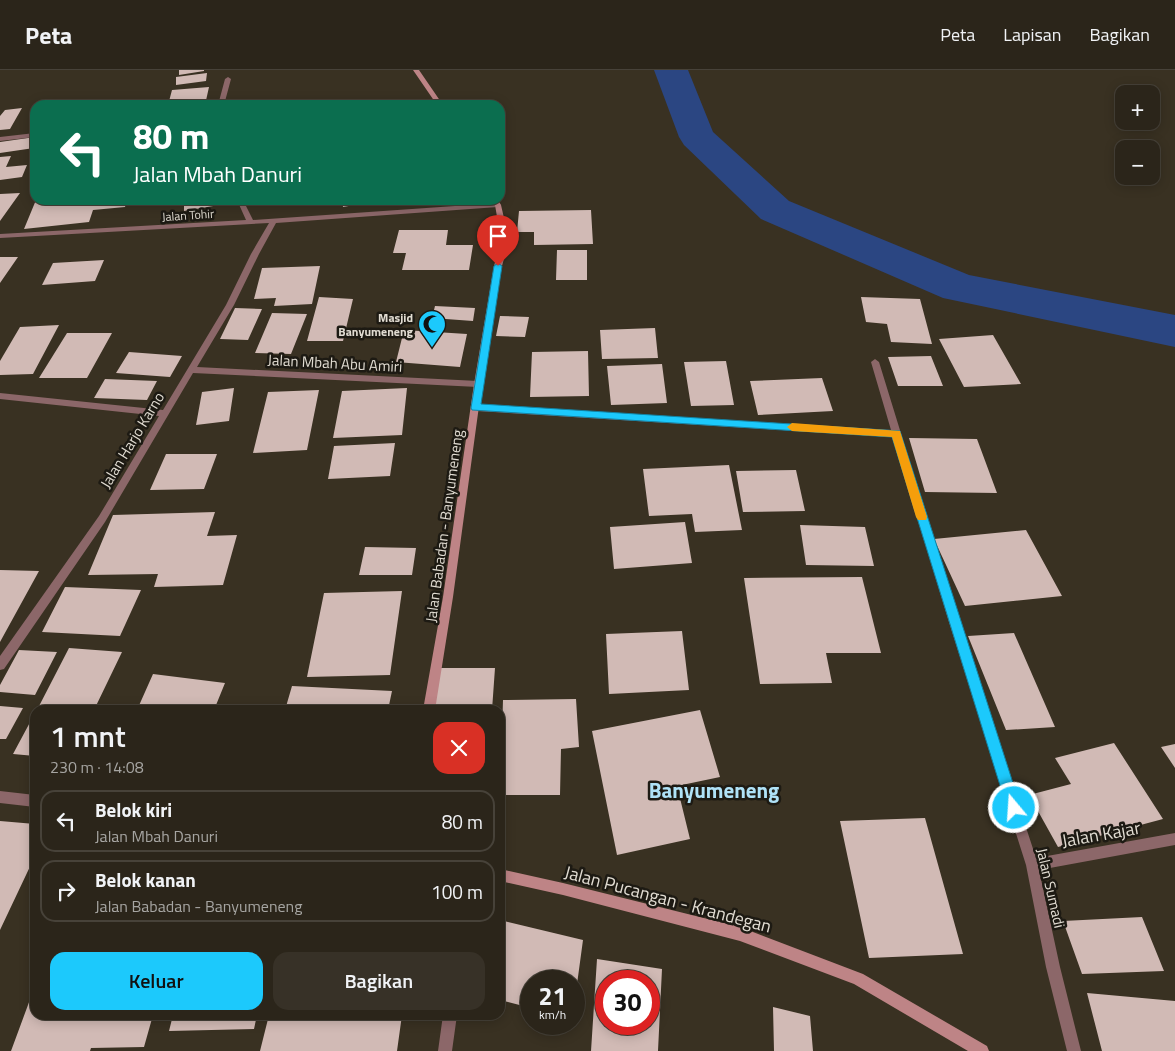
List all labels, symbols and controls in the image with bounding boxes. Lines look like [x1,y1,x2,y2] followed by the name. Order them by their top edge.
[25,17,72,53] text: Peta
[940,21,975,48] text: Peta
[1003,21,1061,48] text: Lapisan
[1089,21,1150,48] text: Bagikan
[1115,85,1160,185] map controls
[1115,85,1160,130] button: +
[133,109,209,163] text: 80 m
[50,120,115,185] icon: left
[1115,140,1160,185] button: −
[133,157,302,191] text: Jalan Mbah Danuri
[161,204,215,226] street label: Jalan Tohir
[477,215,519,266] pin
[484,222,512,250] icon: arrive
[338,308,414,341] place label: Masjid Banyumeneng
[417,309,447,348] mosque icon: Masjid Banyumeneng
[267,348,403,378] street label: Jalan Mbah Abu Amiri
[94,387,170,493] street label: Jalan Harjo Karno
[419,428,469,624] street label: Jalan Babadan - Banyumeneng
[50,713,126,759] text: 1 mnt
[433,722,485,774] button: close
[50,755,144,779] text: 230 m · 14:08
[649,774,779,806] district label: Banyumeneng
[987,781,1039,833] position arrow
[95,795,172,824] text: Belok kiri
[52,807,80,835] icon: left
[442,807,483,836] text: 80 m
[1060,814,1142,854] street label: Jalan Kajar
[95,824,218,848] text: Jalan Mbah Danuri
[1031,846,1071,930] street label: Jalan Sumadi
[562,858,774,940] street label: Jalan Pucangan - Krandegan
[95,865,196,894] text: Belok kanan
[52,877,80,905] icon: right
[431,877,483,906] text: 100 m
[95,894,302,918] text: Jalan Babadan - Banyumeneng
[50,952,263,1010] button: Keluar
[273,952,485,1010] button: Bagikan
[595,970,660,1035] speed limit sign: 30
[538,977,567,1015] text: 21
[539,1005,566,1024] text: km/h

